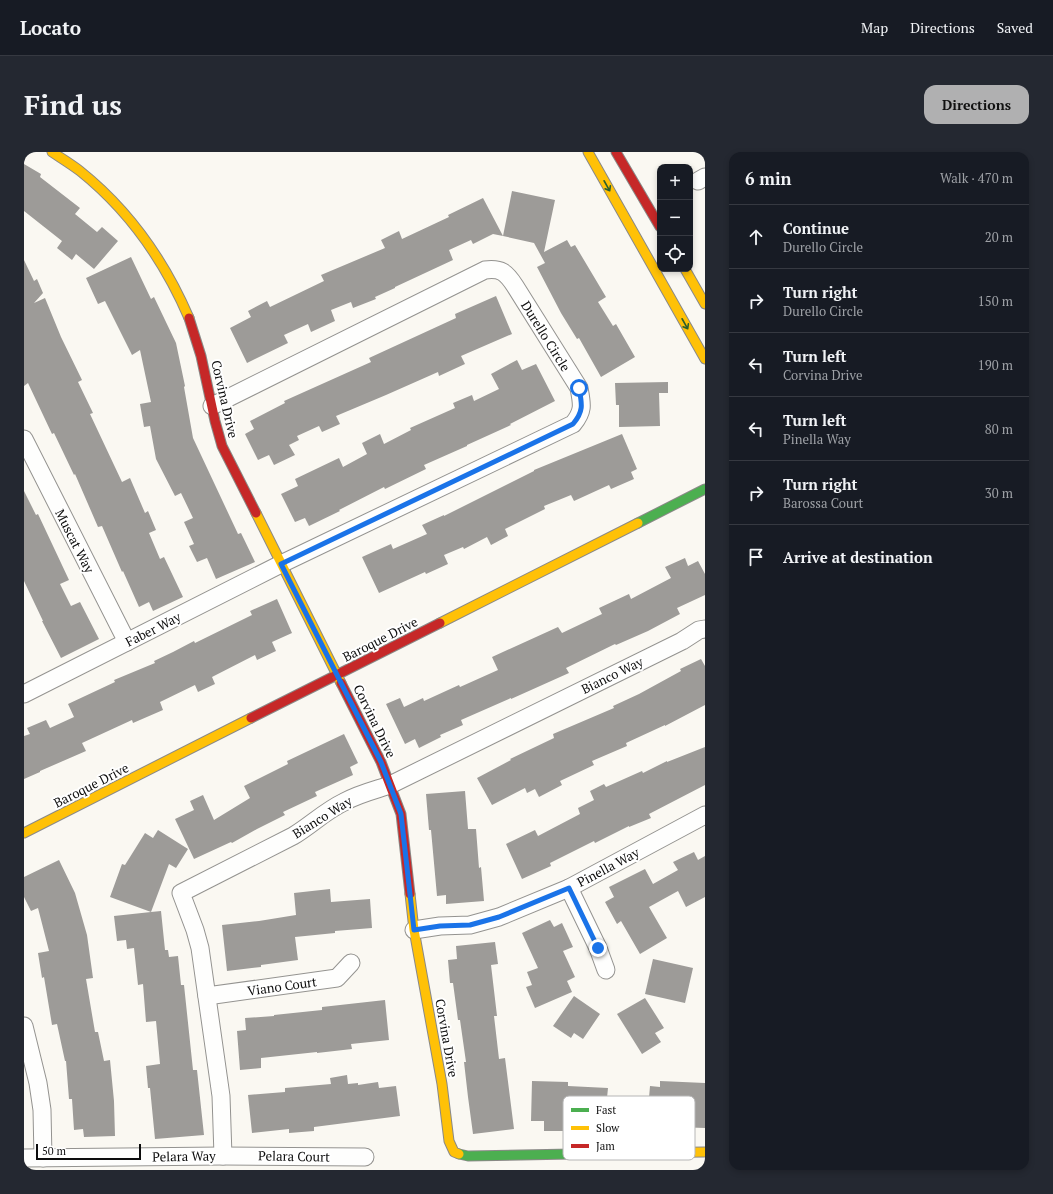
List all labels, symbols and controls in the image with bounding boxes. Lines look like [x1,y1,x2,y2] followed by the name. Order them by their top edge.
[20,15,81,40] text: Locato
[861,18,888,37] text: Map
[910,18,975,37] text: Directions
[997,18,1033,37] text: Saved
[924,85,1029,124] button: Directions
[24,86,122,123] text: Find us
[657,164,693,272] map controls
[657,164,693,200] button: +
[745,167,792,190] text: 6 min
[940,169,1013,187] text: Walk · 470 m
[604,180,612,192] one-way arrow
[657,200,693,236] button: −
[783,218,849,238] text: Continue
[745,226,767,248] icon: ahead
[985,228,1013,246] text: 20 m
[657,236,693,272] button: locate
[783,238,863,256] text: Durello Circle
[783,282,858,302] text: Turn right
[745,290,767,312] icon: right
[978,292,1013,310] text: 150 m
[517,297,575,375] street label: Durello Circle
[783,302,863,320] text: Durello Circle
[681,318,689,330] one-way arrow
[783,346,847,366] text: Turn left
[745,354,767,376] icon: left
[978,356,1013,374] text: 190 m
[207,358,243,440] street label: Corvina Drive
[783,366,862,384] text: Corvina Drive
[570,379,588,397] route start
[783,410,847,430] text: Turn left
[745,418,767,440] icon: left
[985,420,1013,438] text: 80 m
[783,430,851,448] text: Pinella Way
[783,474,858,494] text: Turn right
[745,482,767,504] icon: right
[985,484,1013,502] text: 30 m
[783,494,863,512] text: Barossa Court
[51,506,99,576] street label: Muscat Way
[745,546,767,568] icon: arrive
[783,547,933,567] text: Arrive at destination
[122,607,184,651] street label: Faber Way
[339,612,421,666] street label: Baroque Drive
[578,652,646,698] street label: Bianco Way
[350,681,400,761] street label: Corvina Drive
[50,758,132,812] street label: Baroque Drive
[289,791,355,842] street label: Bianco Way
[574,843,643,891] street label: Pinella Way
[589,939,607,957] route end
[246,972,318,1000] street label: Viano Court
[431,997,463,1079] street label: Corvina Drive
[563,1096,695,1160] legend
[596,1103,616,1117] text: Fast
[596,1121,620,1135] text: Slow
[596,1139,615,1153] text: Jam
[36,1142,141,1161] scale bar
[42,1144,66,1158] text: 50 m
[152,1146,216,1166] street label: Pelara Way
[258,1146,330,1166] street label: Pelara Court

